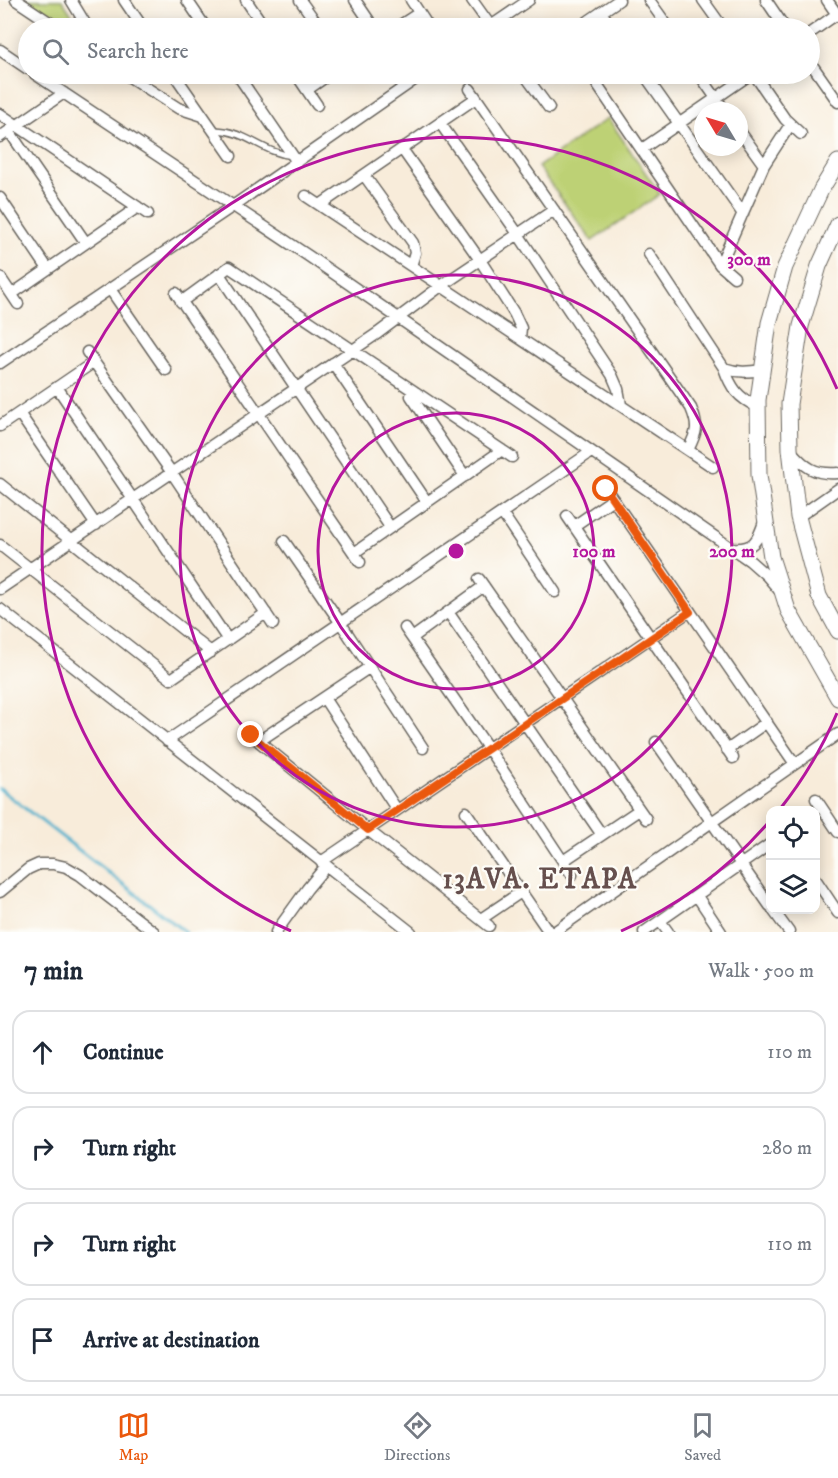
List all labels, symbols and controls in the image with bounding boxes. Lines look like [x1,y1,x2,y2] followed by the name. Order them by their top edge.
[18,18,820,84] search box
[39,35,72,68] icon: search
[87,38,189,65] text: Search here
[694,102,748,156] north arrow
[727,249,771,271] text: 300 m
[592,475,618,501] route start
[446,541,466,561] centre of rings
[572,541,616,563] text: 100 m
[709,541,755,563] text: 200 m
[237,721,263,747] route end
[766,806,820,914] map controls
[766,806,820,860] button: locate
[766,860,820,914] button: layers
[443,862,637,897] district label: 13AVA. ETAPA
[24,955,83,988] text: 7 min
[708,959,814,984] text: Walk · 500 m
[26,1036,59,1069] icon: ahead
[83,1039,164,1066] text: Continue
[767,1040,812,1065] text: 110 m
[26,1132,59,1165] icon: right
[83,1135,176,1162] text: Turn right
[762,1136,812,1161] text: 280 m
[26,1228,59,1261] icon: right
[83,1231,176,1258] text: Turn right
[767,1232,812,1257] text: 110 m
[26,1324,59,1357] icon: arrive
[83,1327,260,1354] text: Arrive at destination
[117,1409,150,1465] tab: Map
[384,1409,450,1465] tab: Directions
[684,1409,721,1465] tab: Saved

